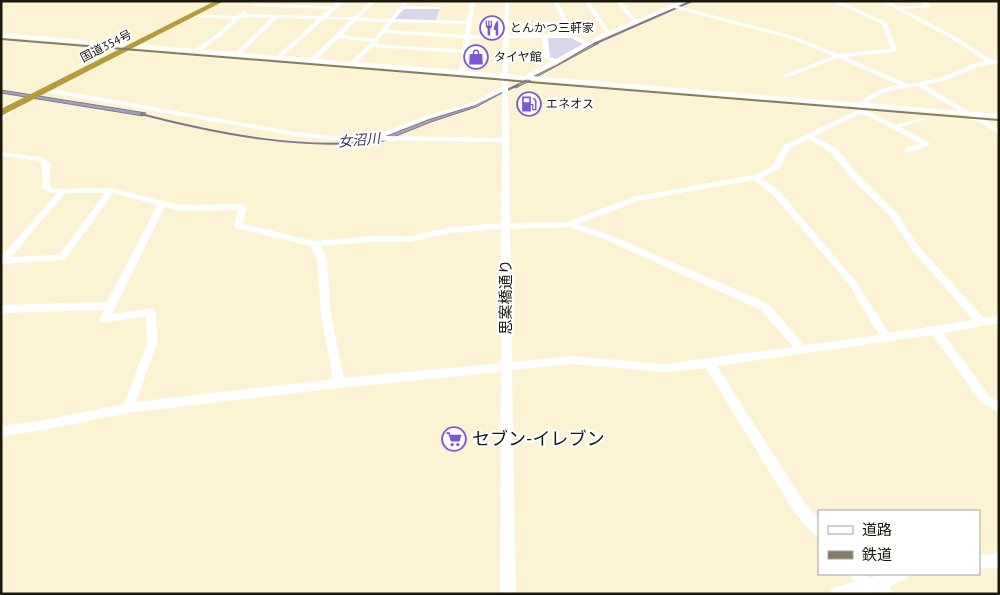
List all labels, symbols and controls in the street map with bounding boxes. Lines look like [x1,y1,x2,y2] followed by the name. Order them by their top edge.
[479,15,505,41] restaurant icon: とんかつ三軒家
[510,20,594,35] place label: とんかつ三軒家
[78,26,134,65] street label: 国道354号
[463,44,489,70] shop icon: タイヤ館
[494,49,542,64] place label: タイヤ館
[516,91,542,117] fuel station icon: エネオス
[546,96,594,111] place label: エネオス
[337,129,383,151] water label: 女沼川
[496,259,515,335] street label: 思案橋通り
[441,426,467,452] supermarket icon: セブン-イレブン
[472,427,604,450] place label: セブン-イレブン
[818,510,980,575] legend
[862,520,892,539] text: 道路
[862,545,892,564] text: 鉄道

